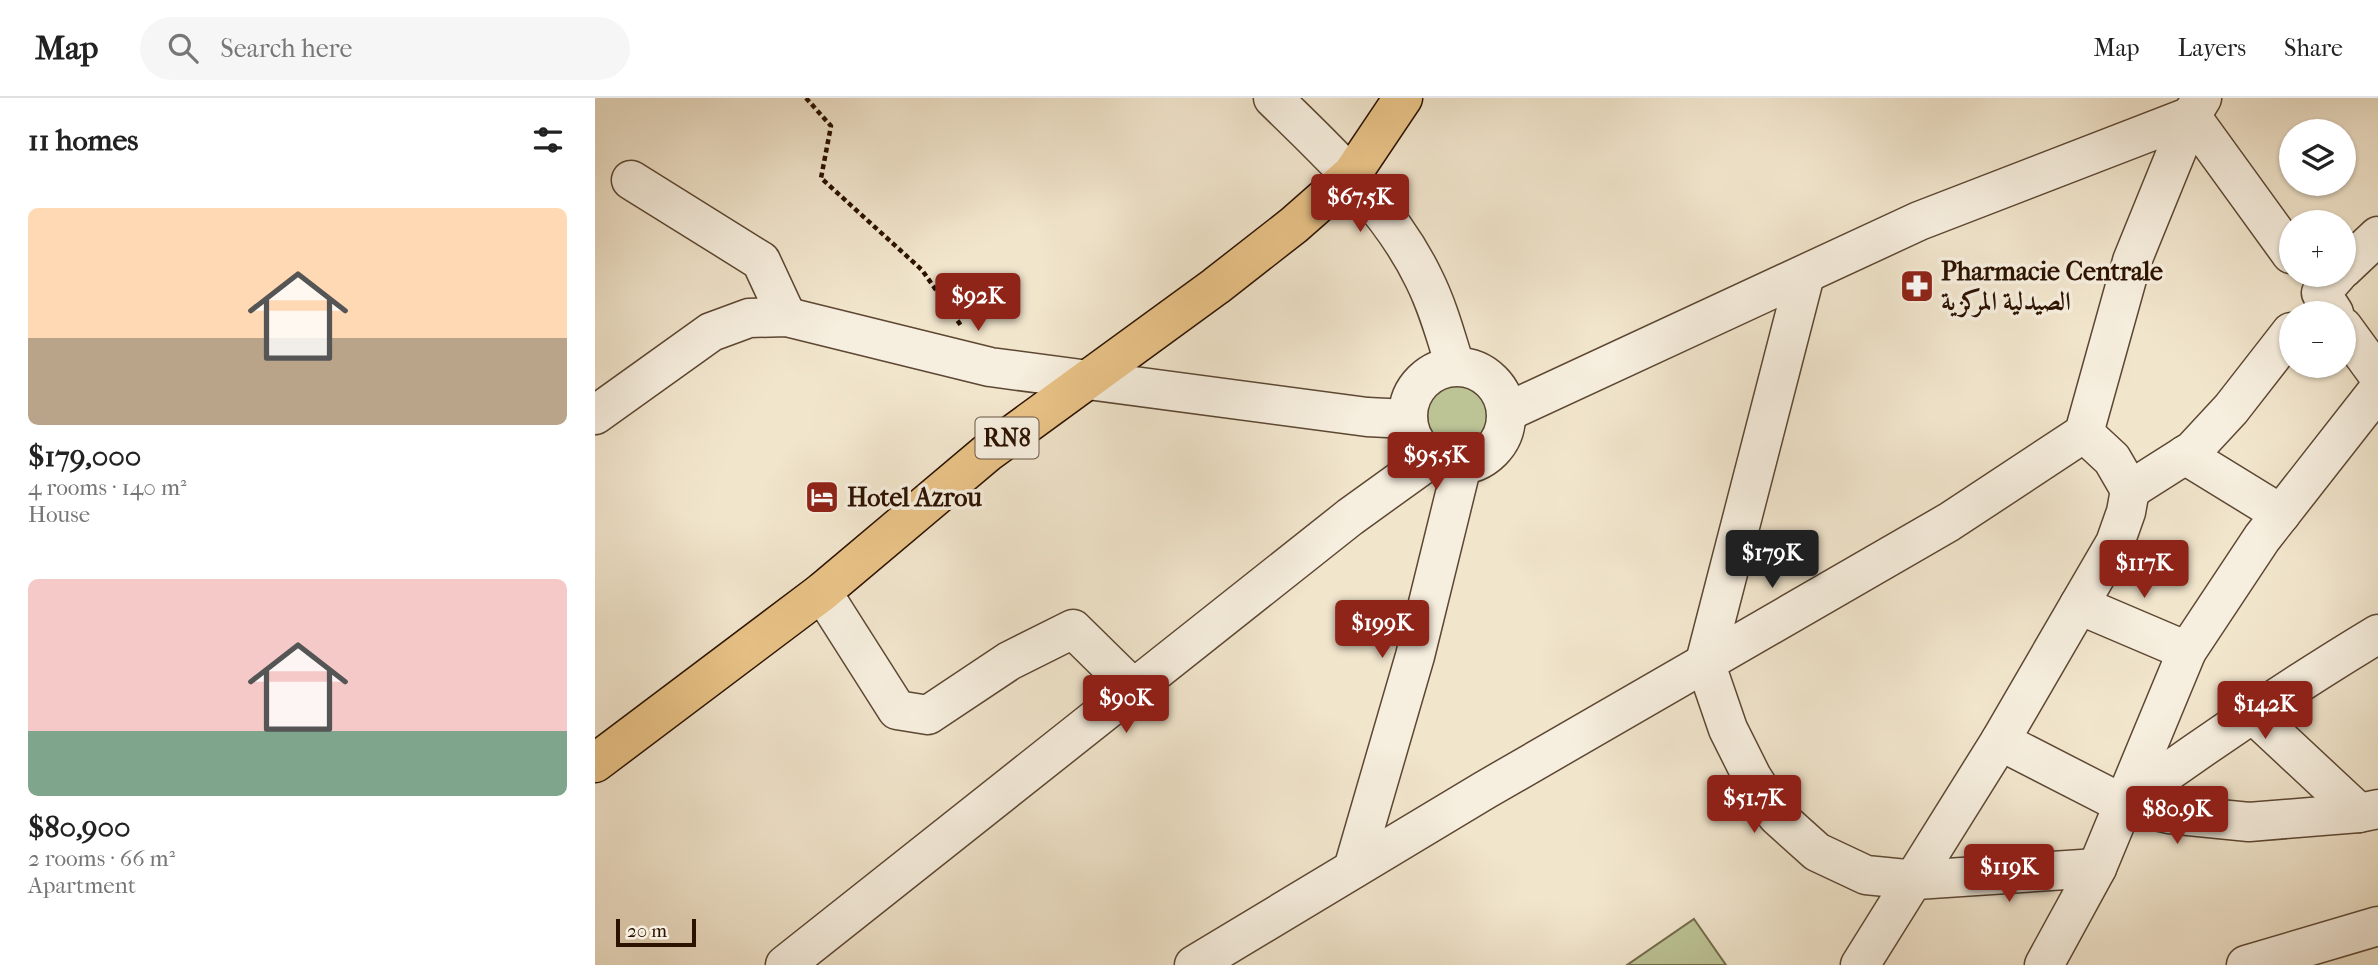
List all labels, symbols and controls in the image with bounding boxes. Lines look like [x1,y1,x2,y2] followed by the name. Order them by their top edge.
[140,17,630,80] search box
[35,29,98,68] text: Map
[164,29,202,67] icon: search
[220,33,352,64] text: Search here
[2094,34,2140,62] text: Map
[2178,34,2246,62] text: Layers
[2284,34,2343,62] text: Share
[2279,119,2356,378] map controls
[2279,119,2356,196] button: layers
[529,121,567,159] icon: filters
[28,123,138,158] text: 11 homes
[1303,174,1417,234] pin: $67.5K
[1327,183,1393,210] text: $67.5K
[2279,210,2356,287] button: +
[235,253,361,379] icon: home
[1941,256,2163,318] place label: Pharmacie Centrale الصيدلية المركزية
[1898,267,1936,305] pharmacy icon: Pharmacie Centrale الصيدلية المركزية
[937,274,1019,333] pin: $92K
[951,282,1005,309] text: $92K
[2279,301,2356,378] button: −
[975,418,1039,458] road number: RN8
[1379,432,1493,492] pin: $95.5K
[28,439,141,474] text: $179,000
[1404,441,1468,468] text: $95.5K
[28,474,187,501] text: 4 rooms · 140 m²
[803,478,841,516] hotel icon: Hotel Azrou
[847,482,982,513] place label: Hotel Azrou
[28,501,90,528] text: House
[1723,531,1821,590] pin: $179K
[1742,539,1802,566] text: $179K
[2095,540,2193,600] pin: $117K
[2116,549,2172,576] text: $117K
[1333,601,1431,660] pin: $199K
[1351,609,1413,636] text: $199K
[235,624,361,750] icon: home
[1085,676,1167,735] pin: $90K
[2216,682,2314,741] pin: $142K
[1099,684,1153,711] text: $90K
[2234,690,2297,717] text: $142K
[1697,776,1811,835] pin: $51.7K
[1723,784,1785,811] text: $51.7K
[2120,786,2234,846] pin: $80.9K
[2142,795,2212,822] text: $80.9K
[28,810,131,845] text: $80,900
[1960,844,2058,904] pin: $119K
[28,845,175,872] text: 2 rooms · 66 m²
[1980,853,2038,880] text: $119K
[28,872,136,899] text: Apartment
[616,916,697,948] scale bar
[627,920,667,942] text: 20 m

